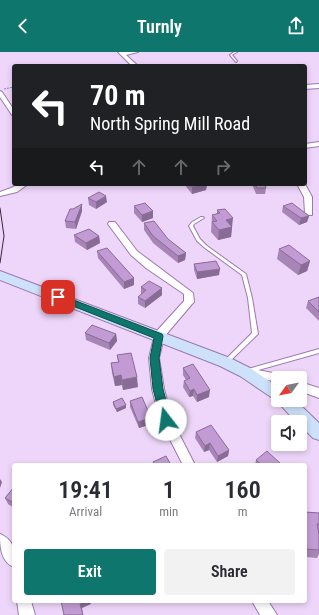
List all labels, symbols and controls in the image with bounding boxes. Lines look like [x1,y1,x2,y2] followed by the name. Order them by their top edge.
[12,15,34,37] icon: back
[285,15,307,37] icon: share
[137,16,182,37] text: Turnly
[90,79,146,112] text: 70 m
[24,80,76,132] icon: left
[90,113,250,134] text: North Spring Mill Road
[86,156,108,178] icon: left
[128,156,150,178] icon: ahead
[170,156,192,178] icon: ahead
[212,156,234,178] icon: right
[41,280,75,314] pin
[47,286,69,308] icon: arrive
[271,371,307,407] north arrow
[271,371,307,451] map controls
[145,399,187,441] position arrow
[271,415,307,451] button: sound
[58,476,113,504] text: 19:41
[163,476,175,504] text: 1
[225,476,261,504] text: 160
[69,504,102,519] text: Arrival
[159,504,178,519] text: min
[238,504,248,519] text: m
[24,549,156,595] button: Exit
[164,549,295,595] button: Share

